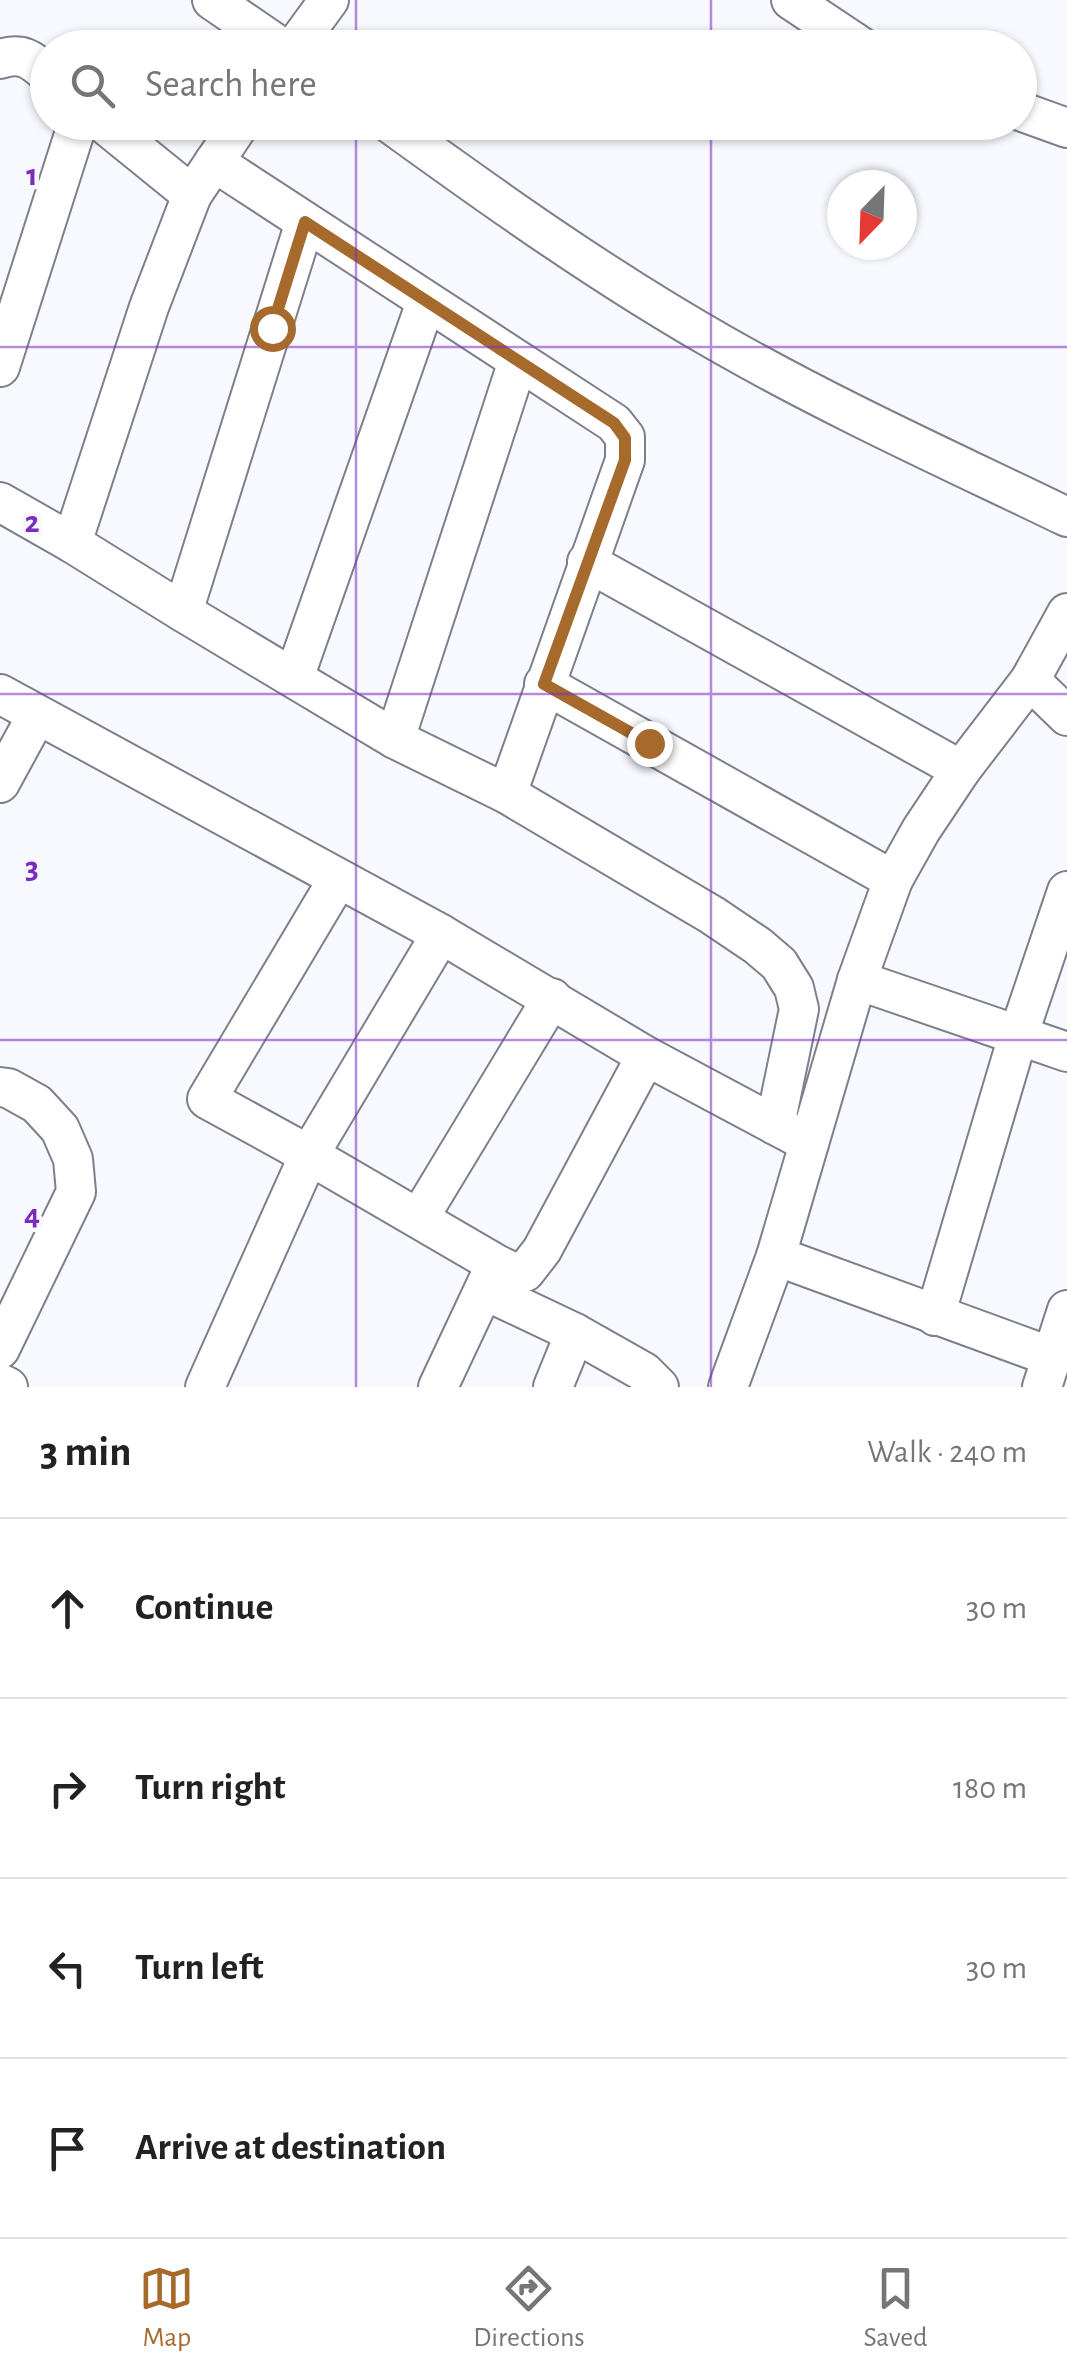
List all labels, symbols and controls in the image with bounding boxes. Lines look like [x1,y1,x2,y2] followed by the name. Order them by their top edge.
[30,30,1037,140] search box
[65,58,120,113] icon: search
[145,66,317,104] text: Search here
[26,159,38,191] text: 1
[827,170,917,260] north arrow
[250,306,296,352] route start
[24,506,40,538] text: 2
[627,721,673,767] route end
[25,852,39,884] text: 3
[24,1199,40,1231] text: 4
[40,1431,132,1473] text: 3 min
[867,1436,1027,1468] text: Walk · 240 m
[40,1581,95,1636] icon: ahead
[135,1589,273,1627] text: Continue
[966,1592,1027,1624] text: 30 m
[40,1761,95,1816] icon: right
[135,1769,285,1807] text: Turn right
[953,1772,1027,1804] text: 180 m
[40,1941,95,1996] icon: left
[135,1949,263,1987] text: Turn left
[966,1952,1027,1984] text: 30 m
[40,2121,95,2176] icon: arrive
[135,2129,446,2167] text: Arrive at destination
[139,2261,194,2355] tab: Map
[473,2261,585,2355] tab: Directions
[864,2261,928,2355] tab: Saved

